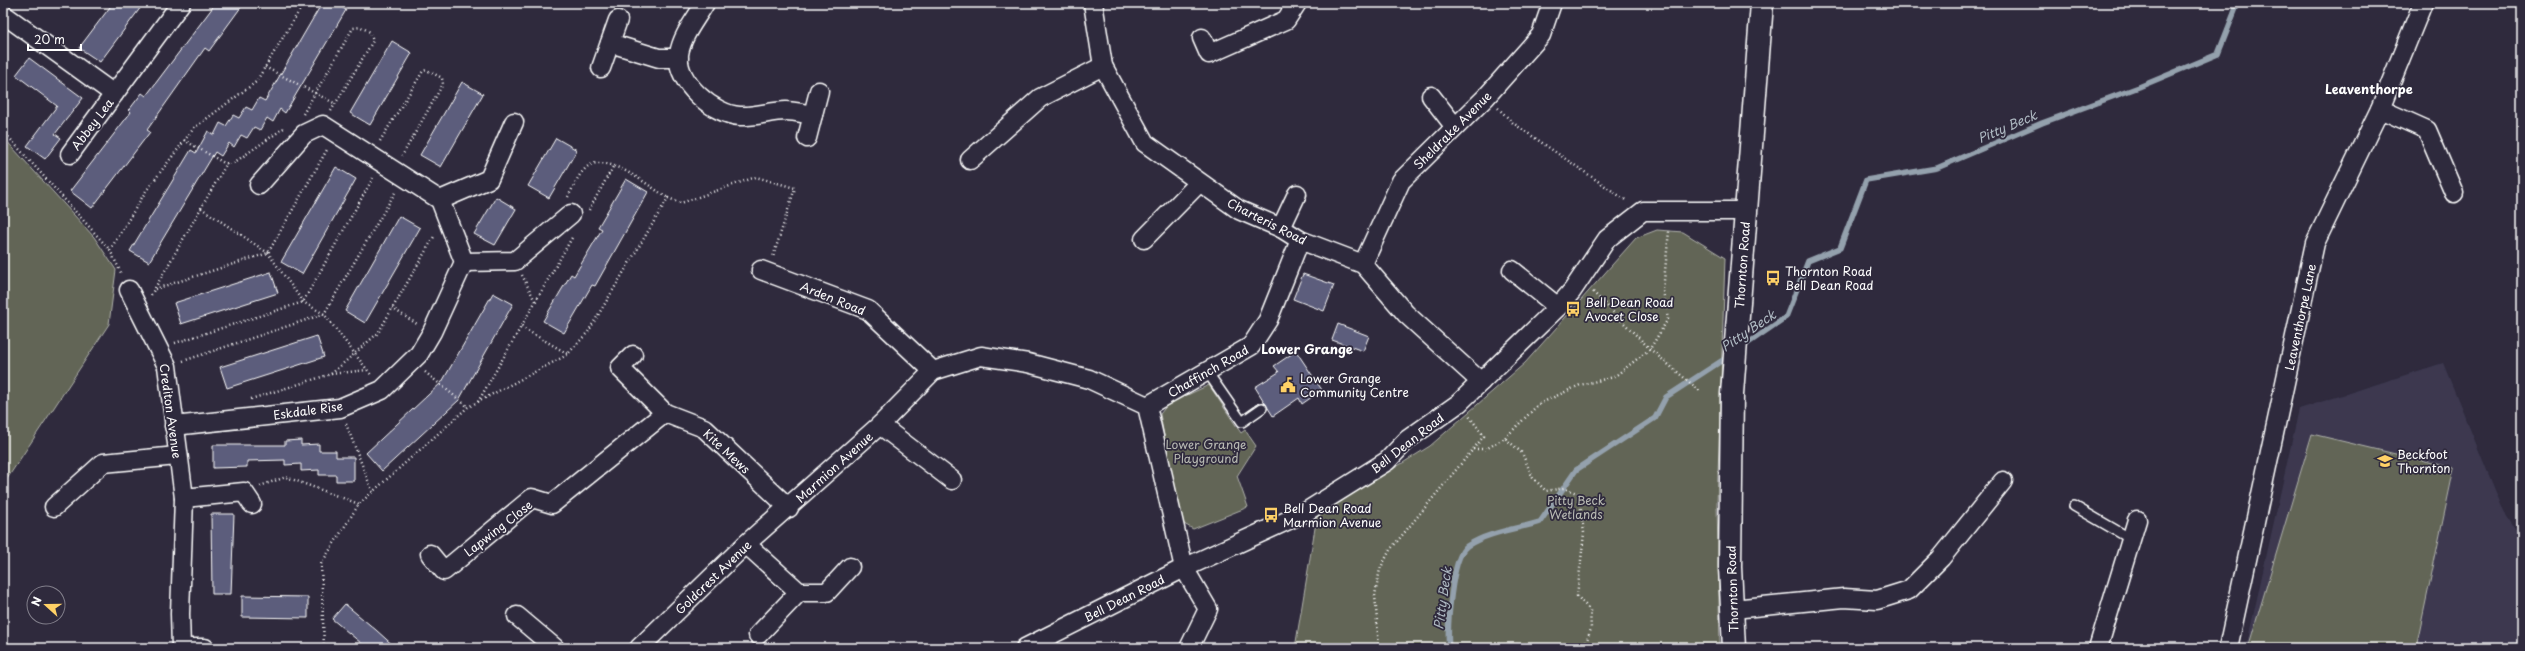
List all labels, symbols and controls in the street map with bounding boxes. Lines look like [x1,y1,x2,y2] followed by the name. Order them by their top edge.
[28,26,81,52] scale bar
[34,30,65,48] text: 20 m
[2325,79,2413,98] district label: Leaventhorpe
[1409,87,1495,173] street label: Sheldrake Avenue
[67,94,118,154] street label: Abbey Lea
[1974,105,2041,147] water label: Pitty Beck
[1224,193,1310,249] street label: Charteris Road
[1730,221,1754,309] street label: Thornton Road
[1785,262,1874,294] place label: Thornton Road Bell Dean Road
[2280,262,2320,372] street label: Leaventhorpe Lane
[1764,269,1782,287] bus stop icon: Thornton Road Bell Dean Road
[798,277,868,319] street label: Arden Road
[1585,293,1674,325] place label: Bell Dean Road Avocet Close
[1564,300,1582,318] bus stop icon: Bell Dean Road Avocet Close
[1717,304,1780,355] water label: Pitty Beck
[1261,339,1353,358] district label: Lower Grange
[1164,340,1252,402] street label: Chaffinch Road
[155,362,187,460] street label: Crediton Avenue
[1300,369,1409,401] place label: Lower Grange Community Centre
[1279,376,1297,394] public building icon: Lower Grange Community Centre
[272,396,344,424] street label: Eskdale Rise
[1367,409,1447,477] street label: Bell Dean Road
[700,425,755,478] street label: Kite Mews
[791,427,877,507] street label: Marmion Avenue
[1166,435,1247,467] park label: Lower Grange Playground
[2397,445,2451,477] place label: Beckfoot Thornton
[2376,452,2394,470] school or university icon: Beckfoot Thornton
[1547,491,1605,523] park label: Pitty Beck Wetlands
[460,496,536,560] street label: Lapwing Close
[1283,499,1382,531] place label: Bell Dean Road Marmion Avenue
[1262,506,1280,524] bus stop icon: Bell Dean Road Marmion Avenue
[671,535,756,618] street label: Goldcrest Avenue
[1721,545,1743,633] street label: Thornton Road
[1428,564,1456,631] water label: Pitty Beck
[1080,570,1168,626] street label: Bell Dean Road
[26,585,66,625] north arrow
[27,594,46,608] text: N

